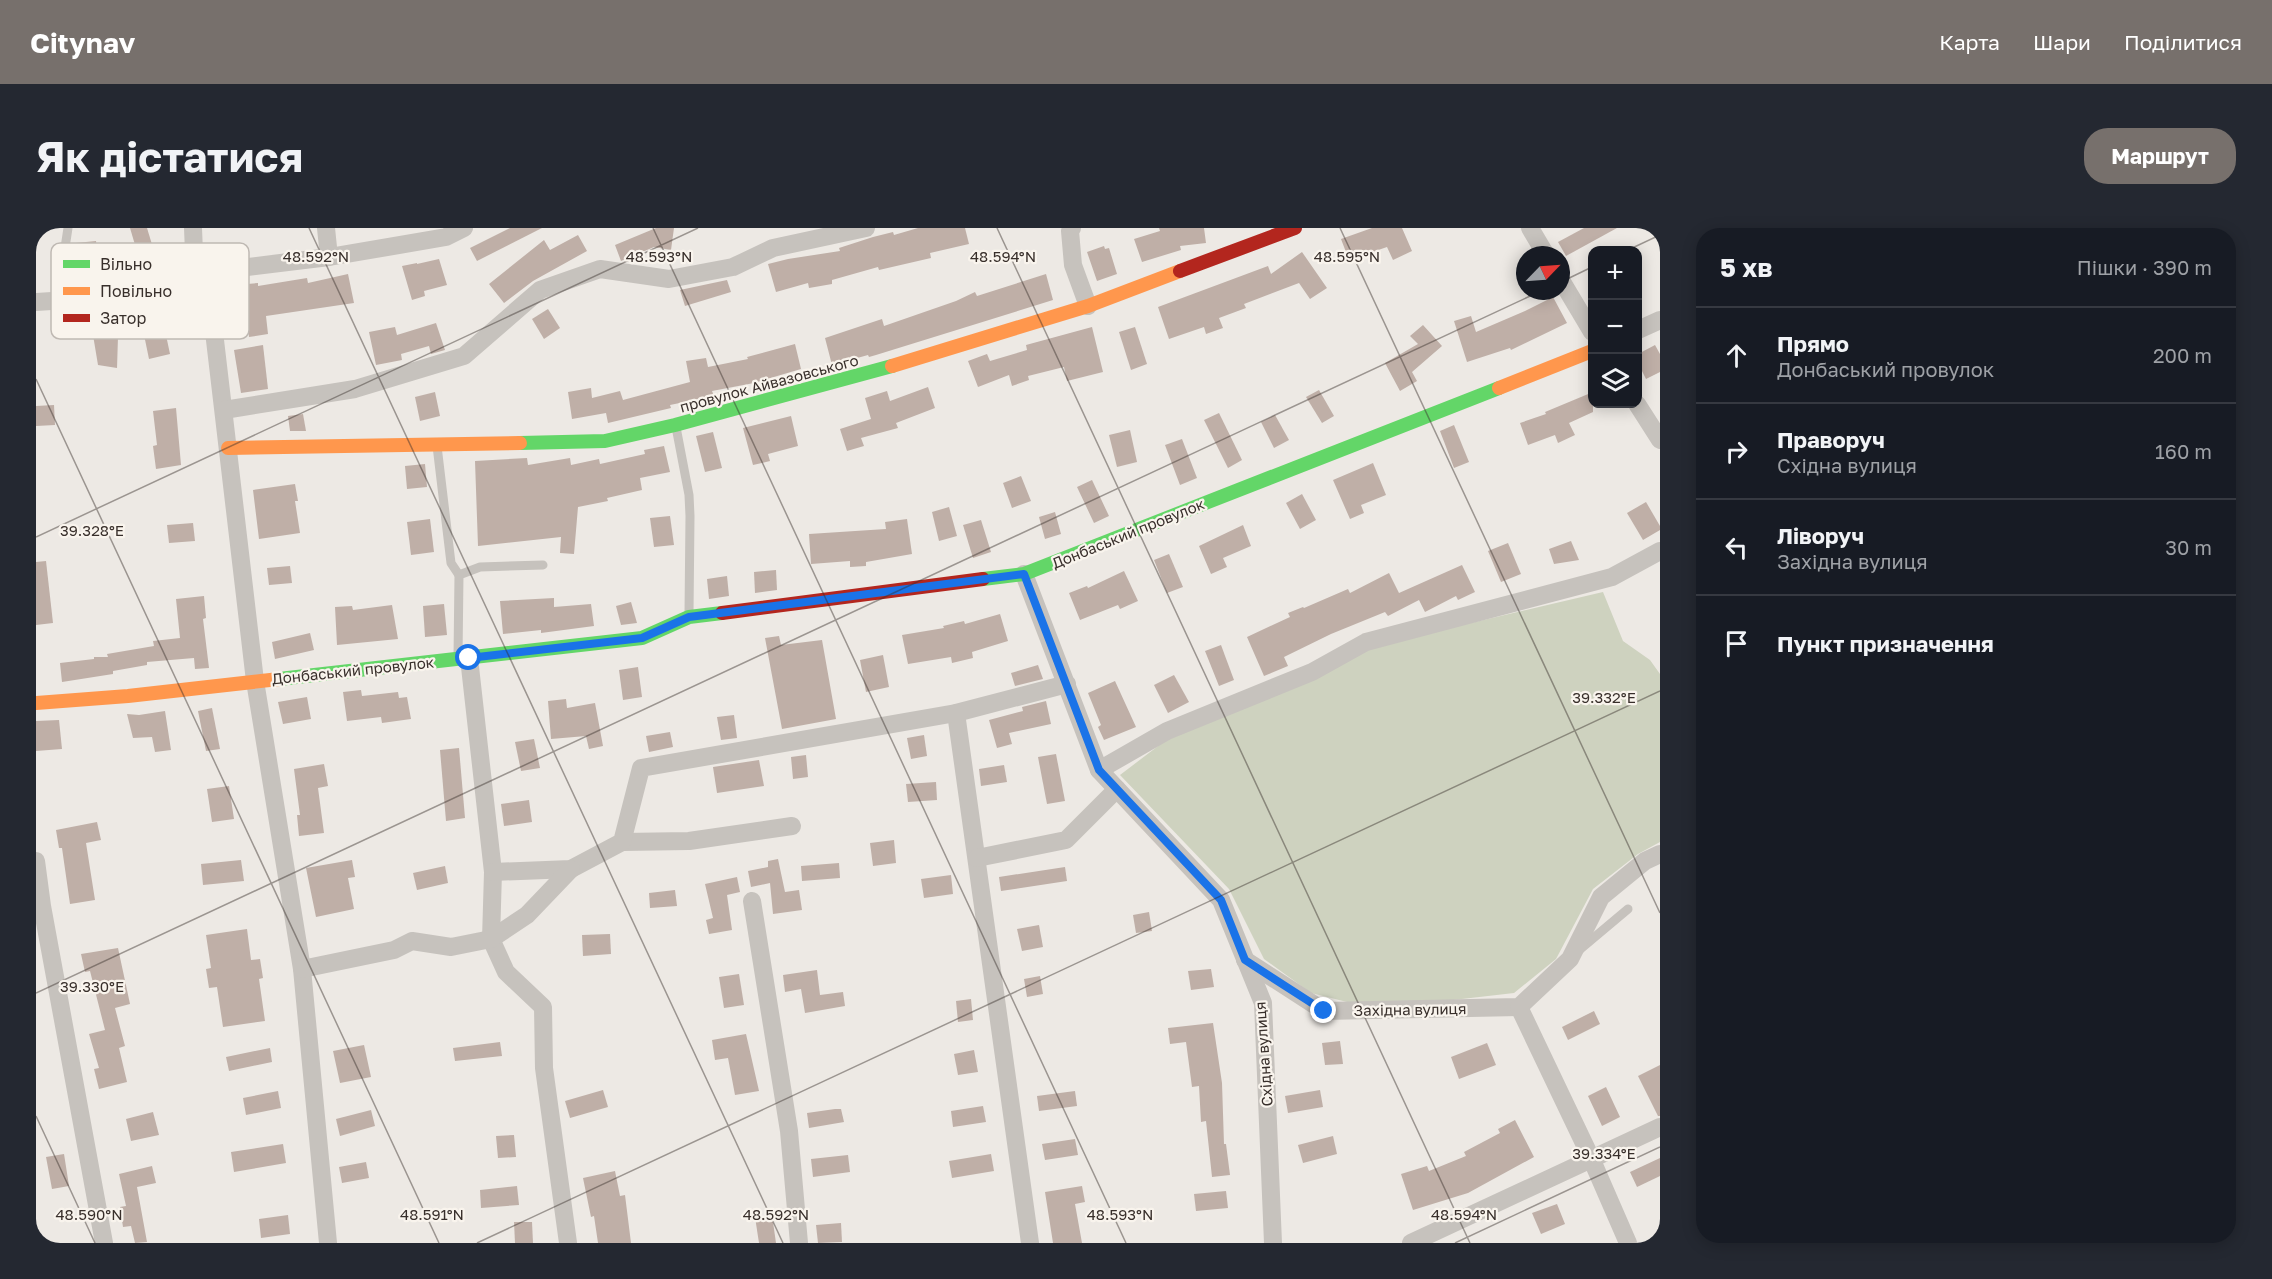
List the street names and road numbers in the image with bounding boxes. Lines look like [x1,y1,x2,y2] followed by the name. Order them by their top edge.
[678,350,860,416] street label: провулок Айвазовського
[1049,494,1207,572] street label: Донбаський провулок
[271,652,435,687] street label: Донбаський провулок
[1353,999,1467,1019] street label: Західна вулиця
[1250,1001,1276,1107] street label: Східна вулиця

